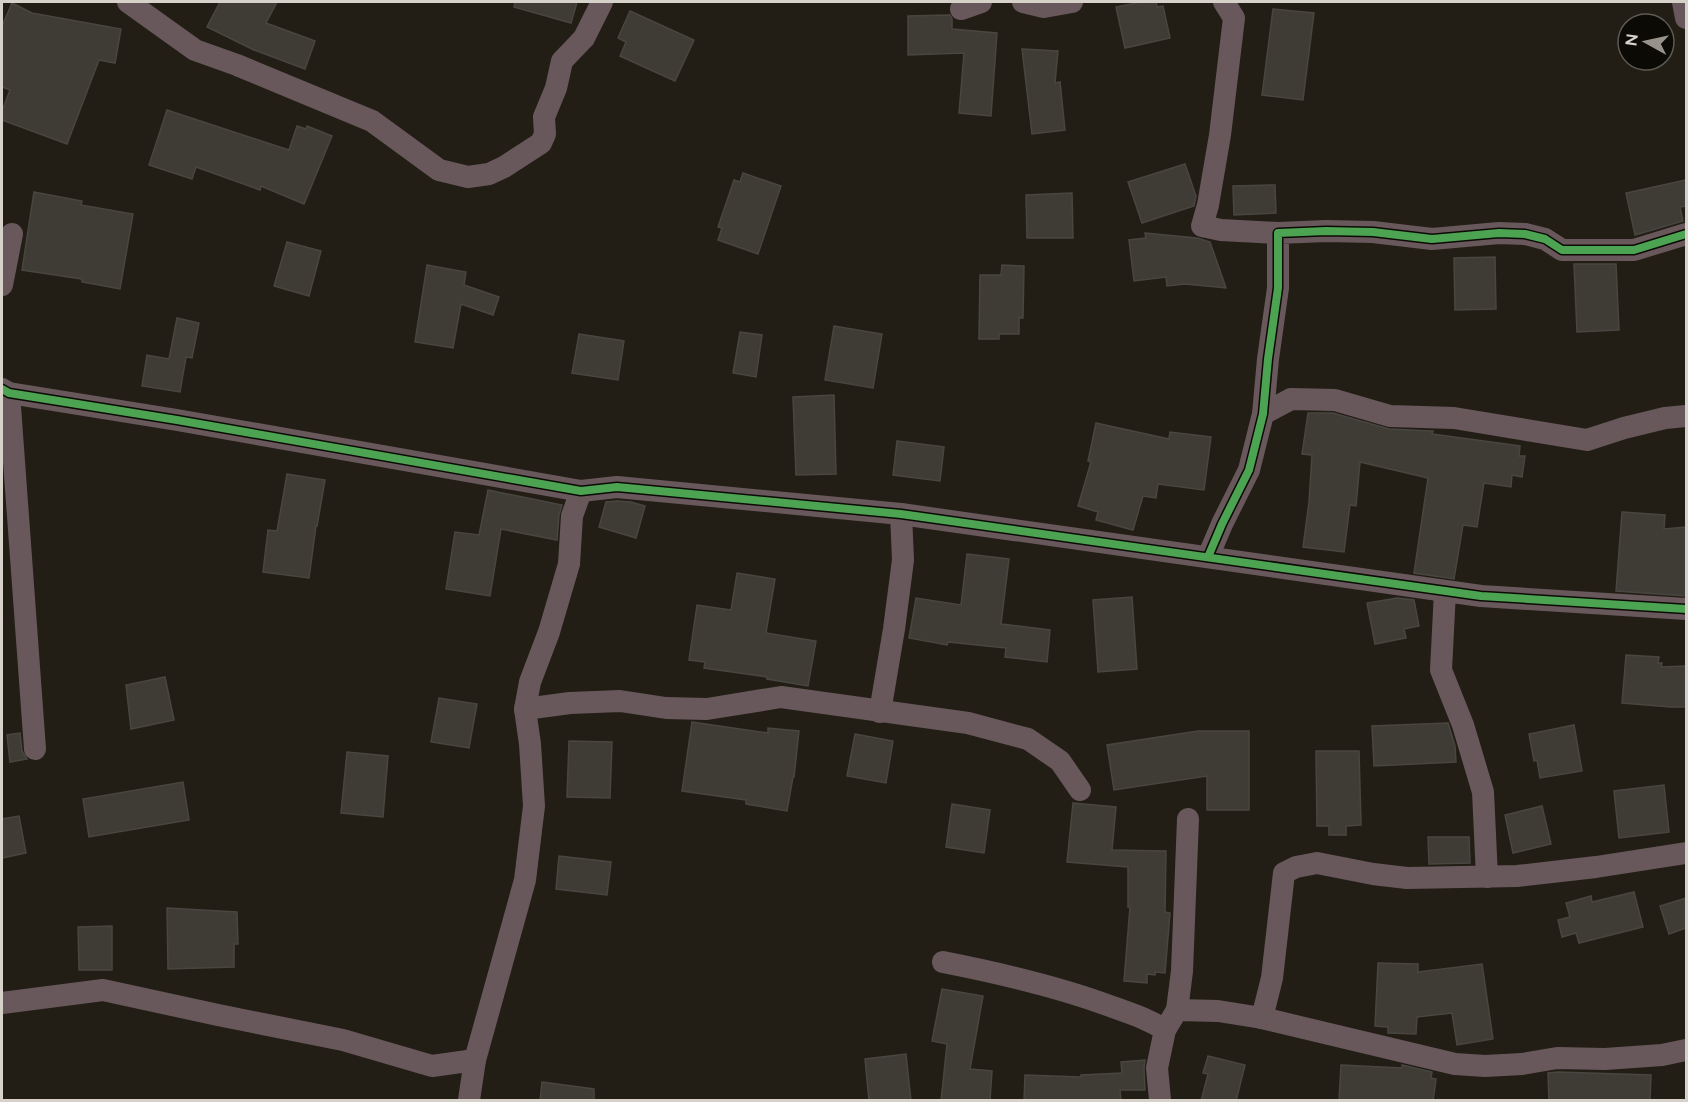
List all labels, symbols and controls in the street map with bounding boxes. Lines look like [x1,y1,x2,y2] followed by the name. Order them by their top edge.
[1616,12,1676,72] north arrow
[1621,33,1642,47] text: N

